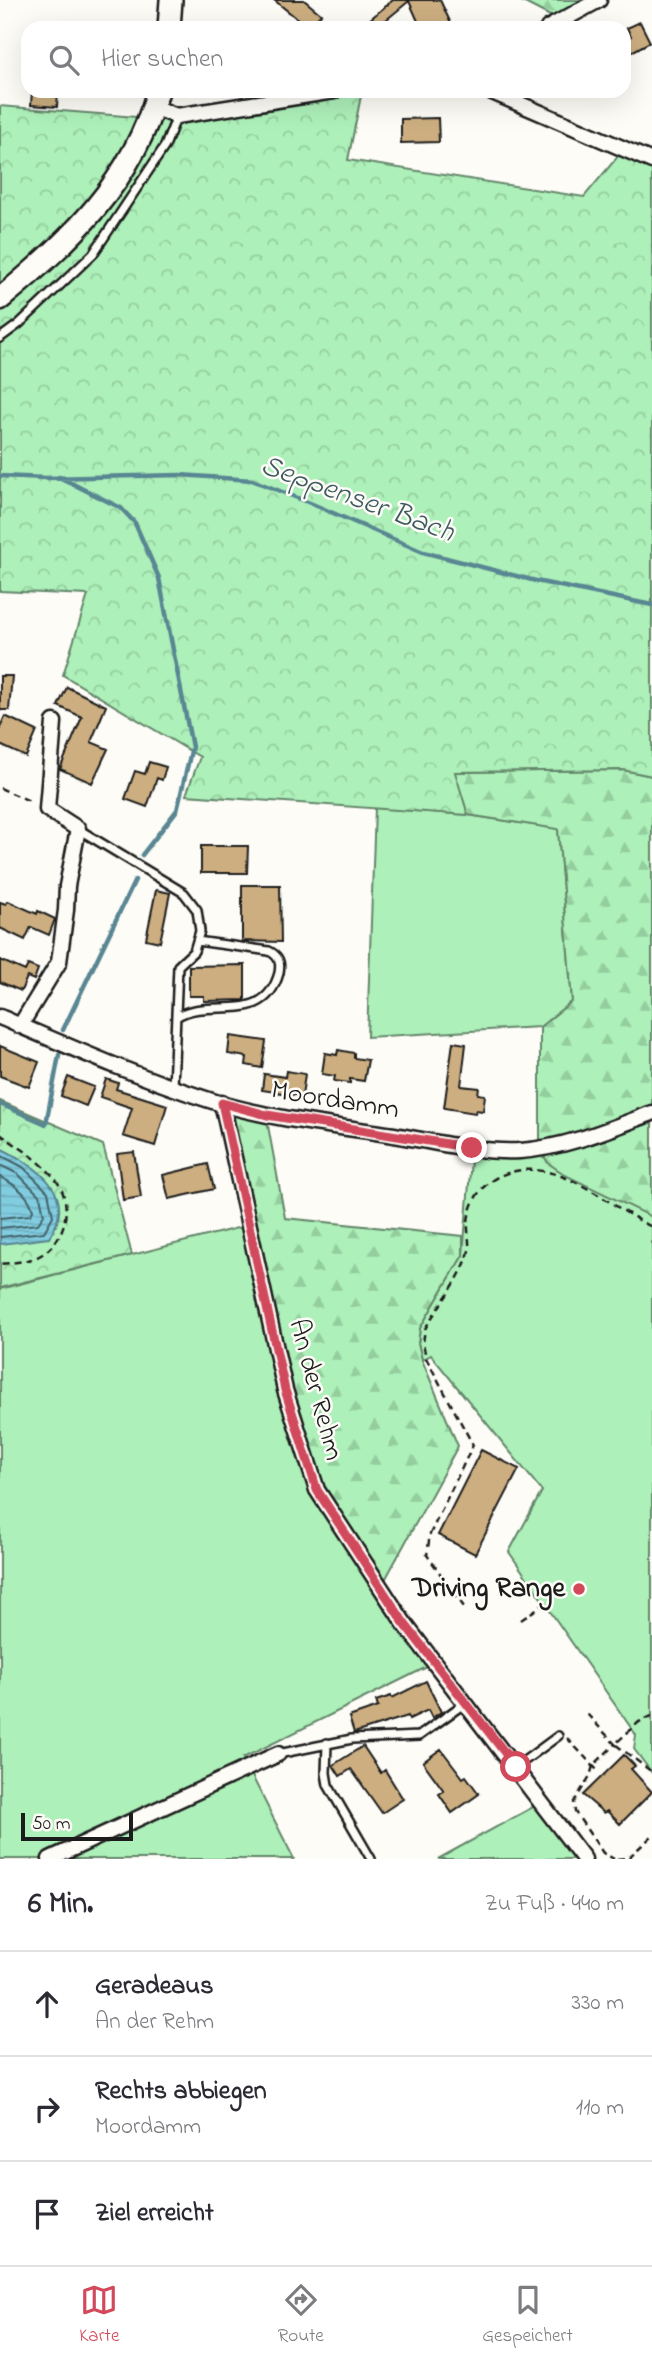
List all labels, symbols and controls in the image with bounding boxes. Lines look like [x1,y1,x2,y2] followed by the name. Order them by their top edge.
[21,21,631,98] search box
[45,41,83,79] icon: search
[101,41,223,79] text: Hier suchen
[254,445,461,556] water label: Seppenser Bach
[268,1071,402,1131] street label: Moordamm
[456,1132,487,1163] route end
[276,1315,354,1465] street label: An der Rehm
[410,1569,566,1611] place label: Driving Range
[571,1581,587,1597] marker: Driving Range
[500,1751,531,1782] route start
[21,1810,133,1842] scale bar
[32,1811,71,1838] text: 50 m
[28,1883,93,1927] text: 6 Min.
[485,1888,624,1921] text: Zu Fuß · 440 m
[95,1968,213,2006] text: Geradeaus
[28,1985,66,2023] icon: ahead
[571,1987,624,2020] text: 330 m
[95,2006,214,2039] text: An der Rehm
[95,2073,267,2111] text: Rechts abbiegen
[28,2090,66,2128] icon: right
[576,2092,624,2125] text: 110 m
[95,2111,201,2144] text: Moordamm
[28,2195,66,2233] icon: arrive
[95,2195,214,2233] text: Ziel erreicht
[79,2281,119,2350] tab: Karte
[278,2281,324,2350] tab: Route
[482,2281,573,2350] tab: Gespeichert

